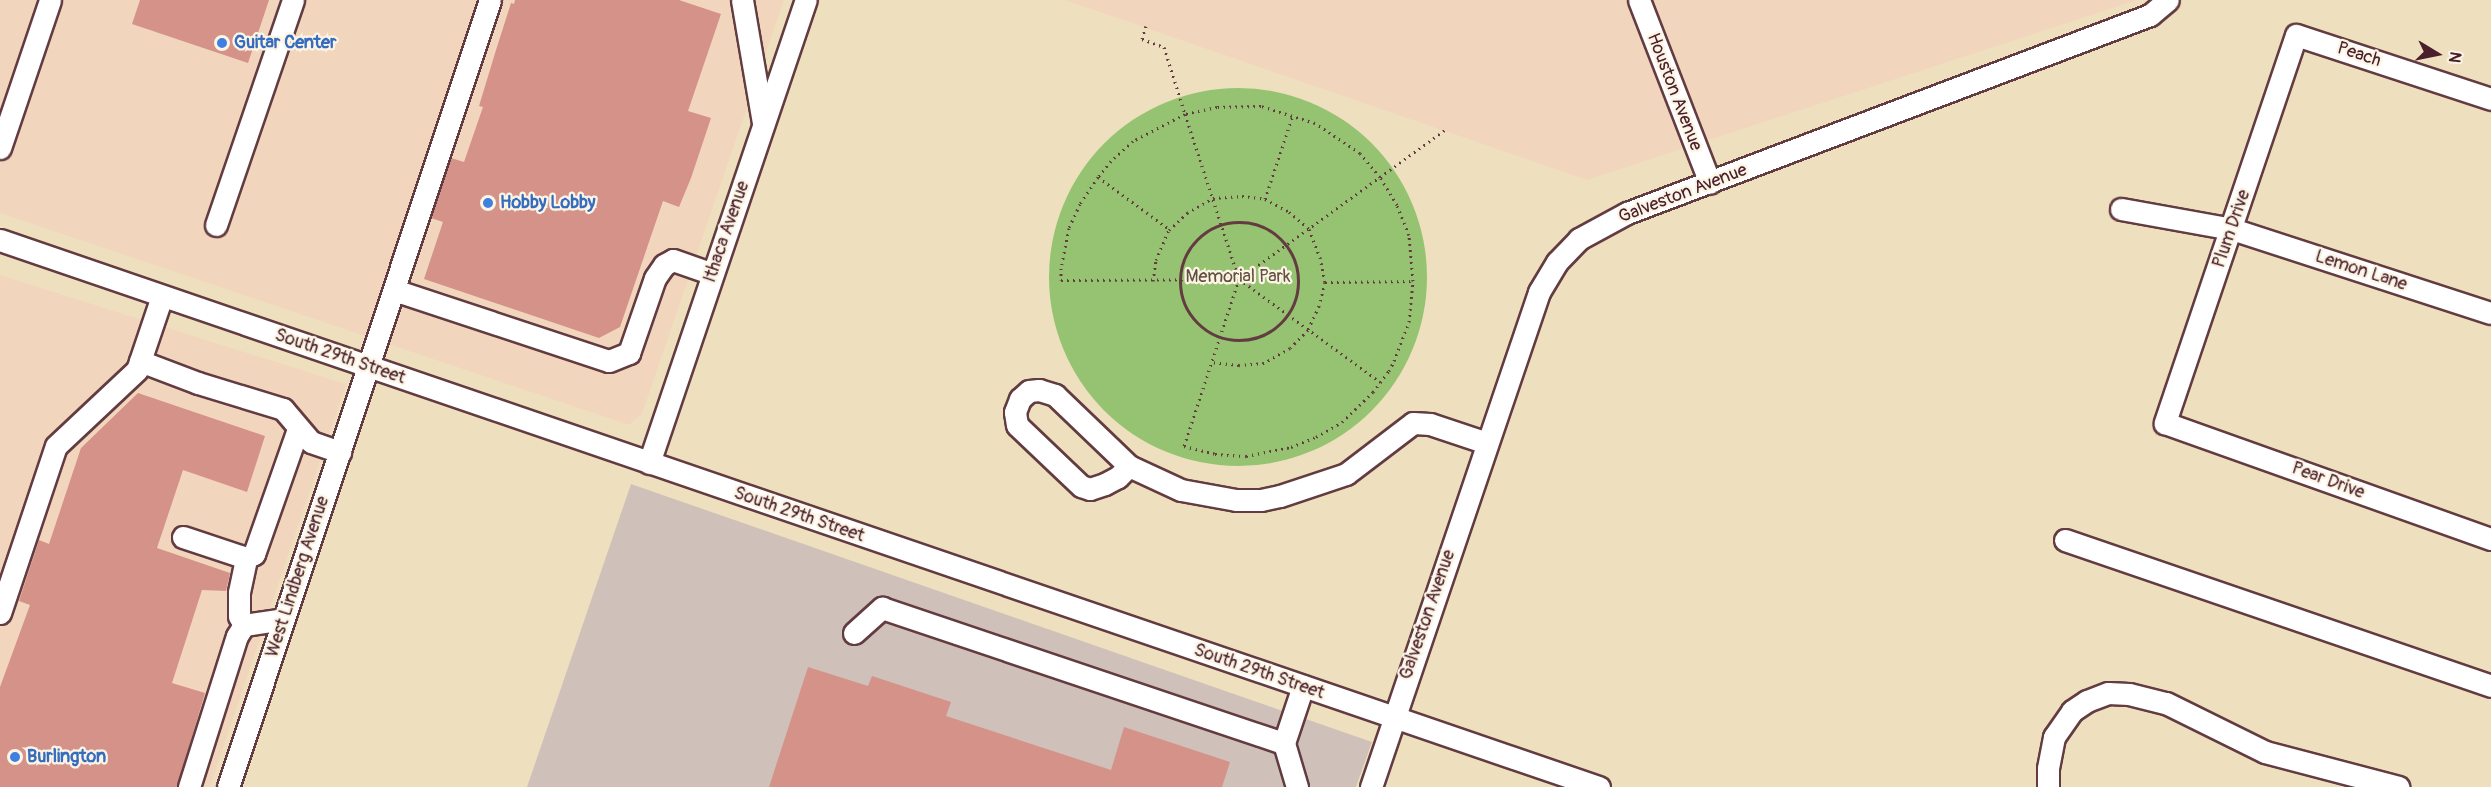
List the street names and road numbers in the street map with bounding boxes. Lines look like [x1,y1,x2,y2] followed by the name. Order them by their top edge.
[1642,30,1706,154] street label: Houston Avenue
[2334,38,2384,72] street label: Peach
[1616,160,1750,228] street label: Galveston Avenue
[700,178,754,286] street label: Ithaca Avenue
[2209,187,2255,271] street label: Plum Drive
[2312,246,2410,296] street label: Lemon Lane
[272,325,408,389] street label: South 29th Street
[2289,458,2367,504] street label: Pear Drive
[731,483,867,547] street label: South 29th Street
[262,494,334,660] street label: West Lindberg Avenue
[1396,547,1460,683] street label: Galveston Avenue
[1191,640,1327,704] street label: South 29th Street

